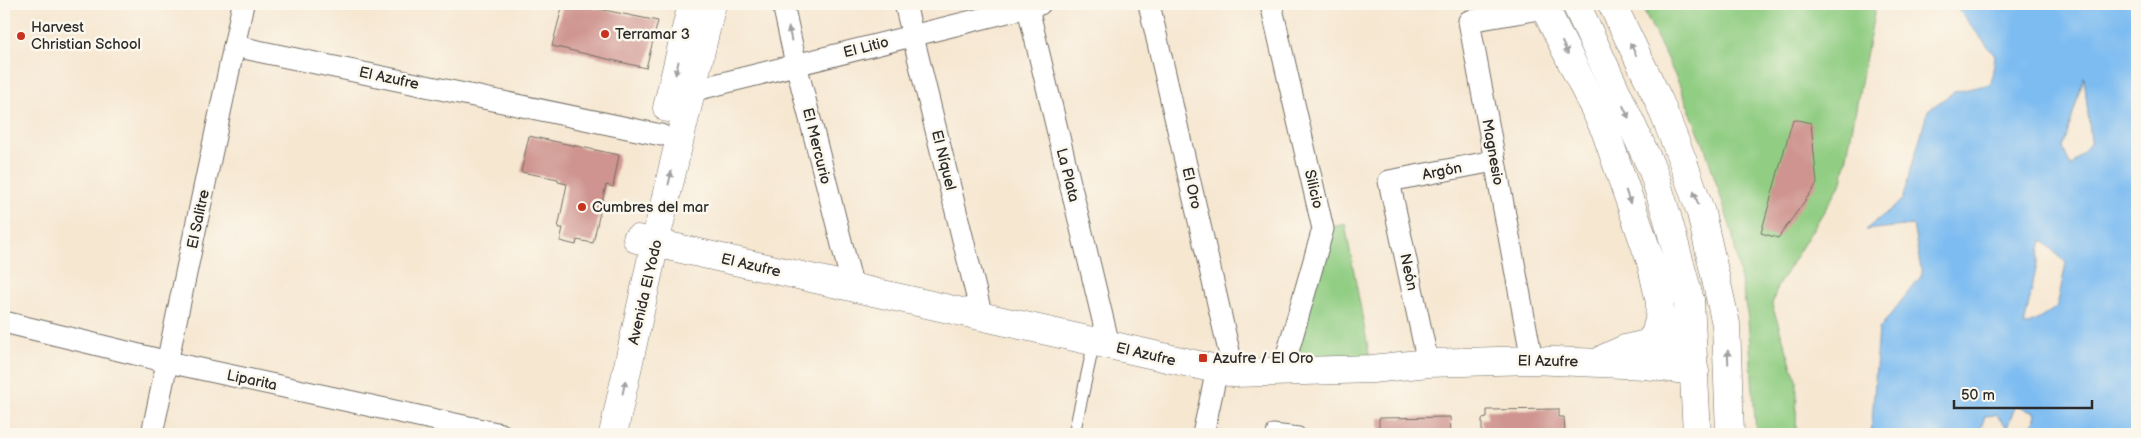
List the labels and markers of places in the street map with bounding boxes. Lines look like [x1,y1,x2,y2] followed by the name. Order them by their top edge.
[31,18,141,54] place label: Harvest Christian School
[615,25,690,44] place label: Terramar 3
[599,28,611,40] marker: Terramar 3
[15,30,27,42] marker: Harvest Christian School
[592,198,709,217] place label: Cumbres del mar
[576,201,588,213] marker: Cumbres del mar
[1213,349,1314,368] place label: Azufre / El Oro
[1197,352,1209,364] marker: Azufre / El Oro

